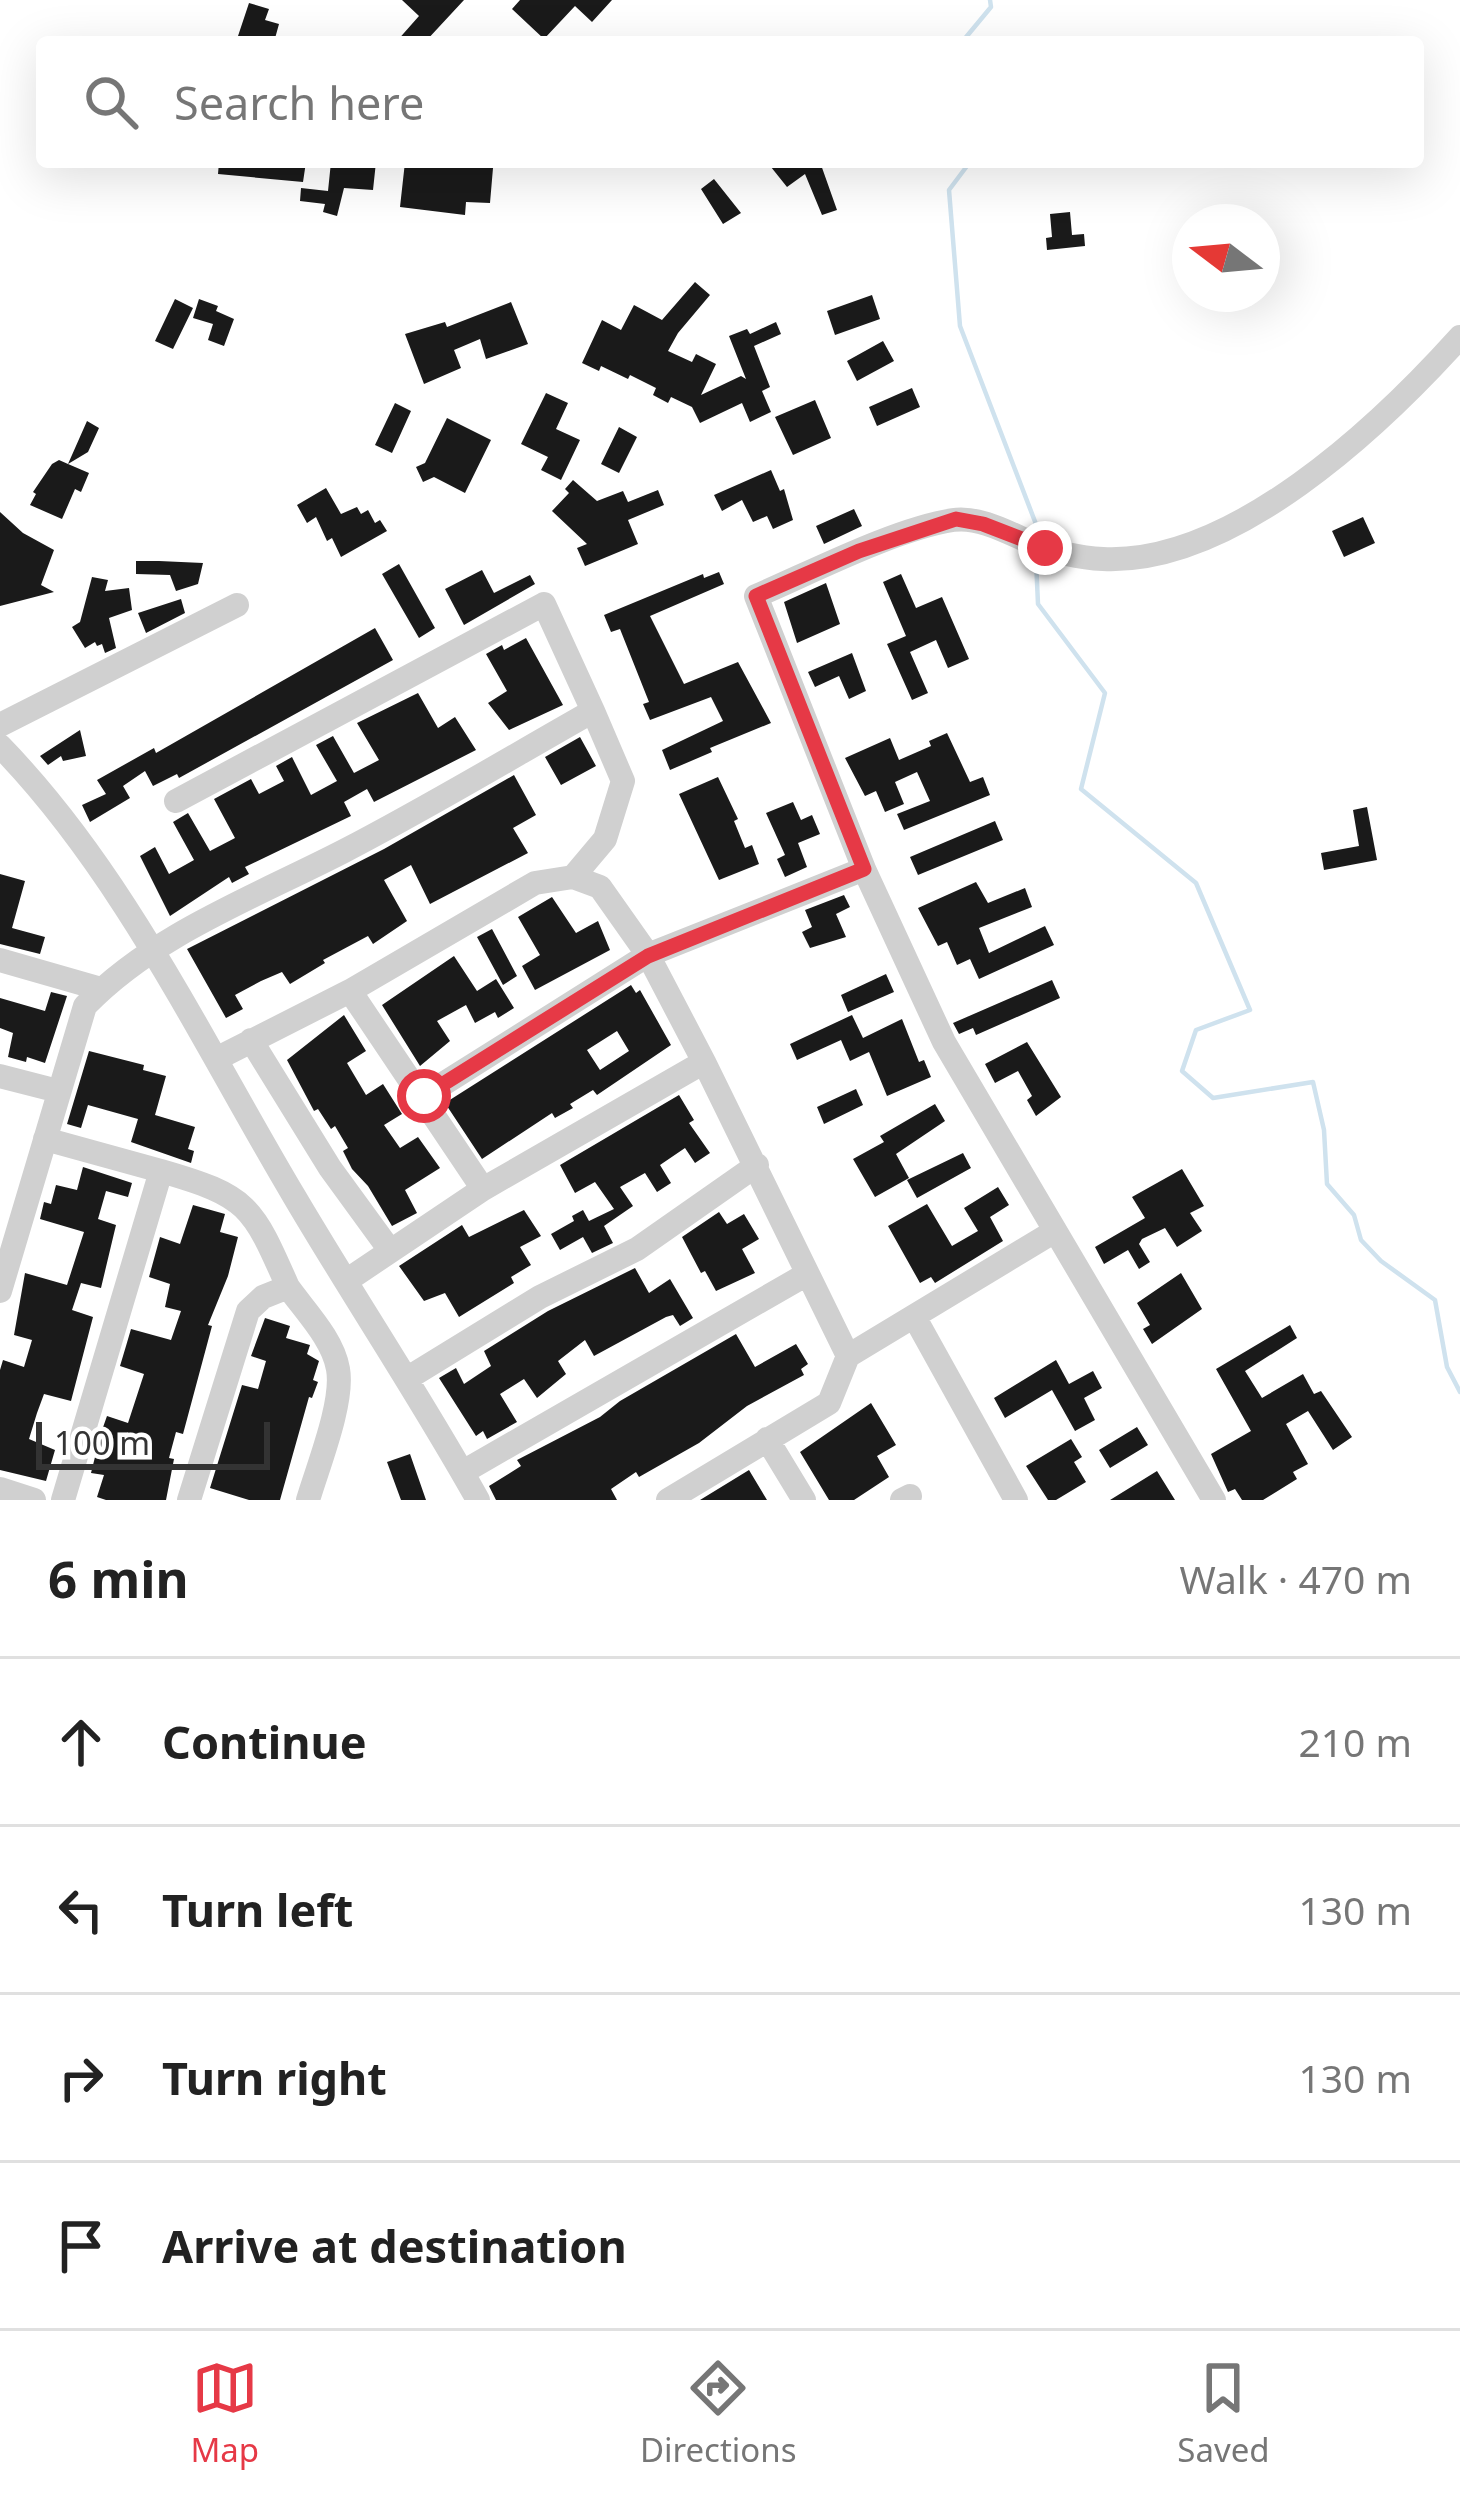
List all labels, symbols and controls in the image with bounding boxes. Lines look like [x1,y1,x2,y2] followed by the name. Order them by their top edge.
[36,36,1424,168] search box
[78,69,144,135] icon: search
[174,72,424,133] text: Search here
[1172,204,1280,312] north arrow
[1018,521,1072,575] route end
[397,1069,451,1123] route start
[36,1416,270,1469] scale bar
[54,1420,150,1465] text: 100 m
[48,1543,189,1613] text: 6 min
[1179,1552,1412,1605] text: Walk · 470 m
[48,1709,114,1775] icon: ahead
[162,1711,367,1772] text: Continue
[1298,1715,1412,1768] text: 210 m
[48,1877,114,1943] icon: left
[162,1879,353,1940] text: Turn left
[1298,1883,1412,1936] text: 130 m
[48,2045,114,2111] icon: right
[162,2047,387,2108] text: Turn right
[1298,2051,1412,2104] text: 130 m
[48,2213,114,2279] icon: arrive
[162,2215,627,2276] text: Arrive at destination
[190,2355,259,2472] tab: Map
[640,2355,797,2472] tab: Directions
[1177,2355,1270,2472] tab: Saved

